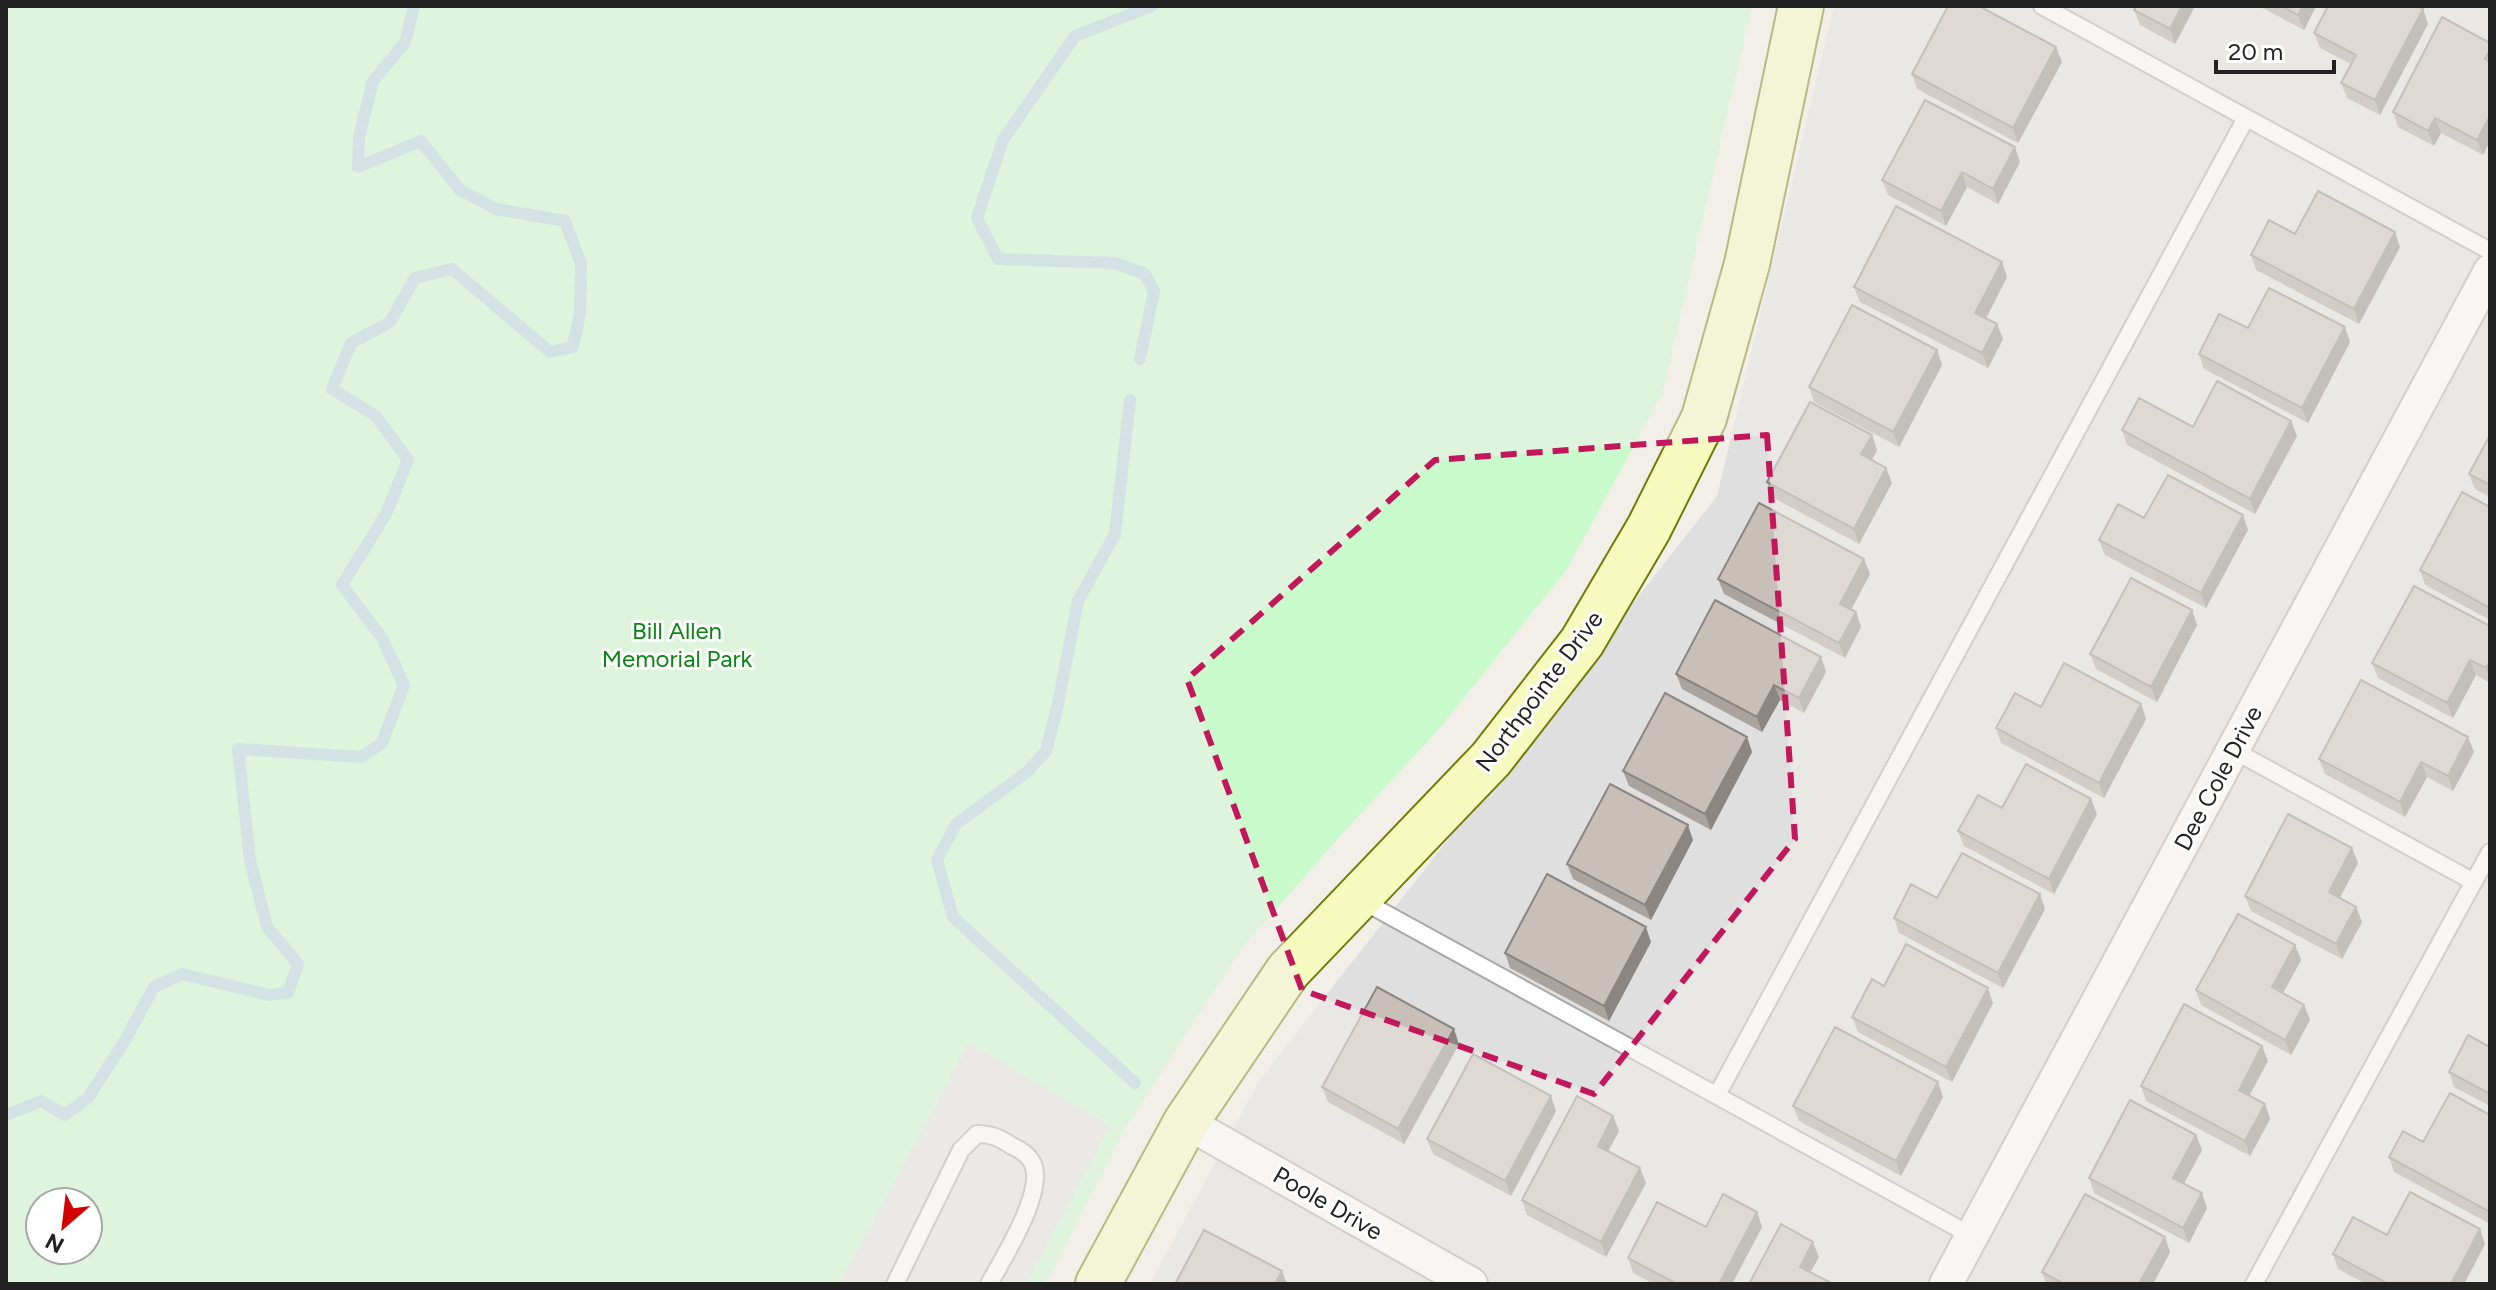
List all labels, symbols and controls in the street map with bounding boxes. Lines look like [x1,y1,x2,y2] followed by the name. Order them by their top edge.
[2216,24,2334,74] scale bar
[2228,37,2283,66] text: 20 m
[1469,605,1609,777] street label: Northpointe Drive
[602,616,753,673] park label: Bill Allen Memorial Park
[2168,701,2268,855] street label: Dee Cole Drive
[1268,1160,1388,1246] street label: Poole Drive
[24,1186,104,1266] north arrow
[41,1227,69,1259] text: N

